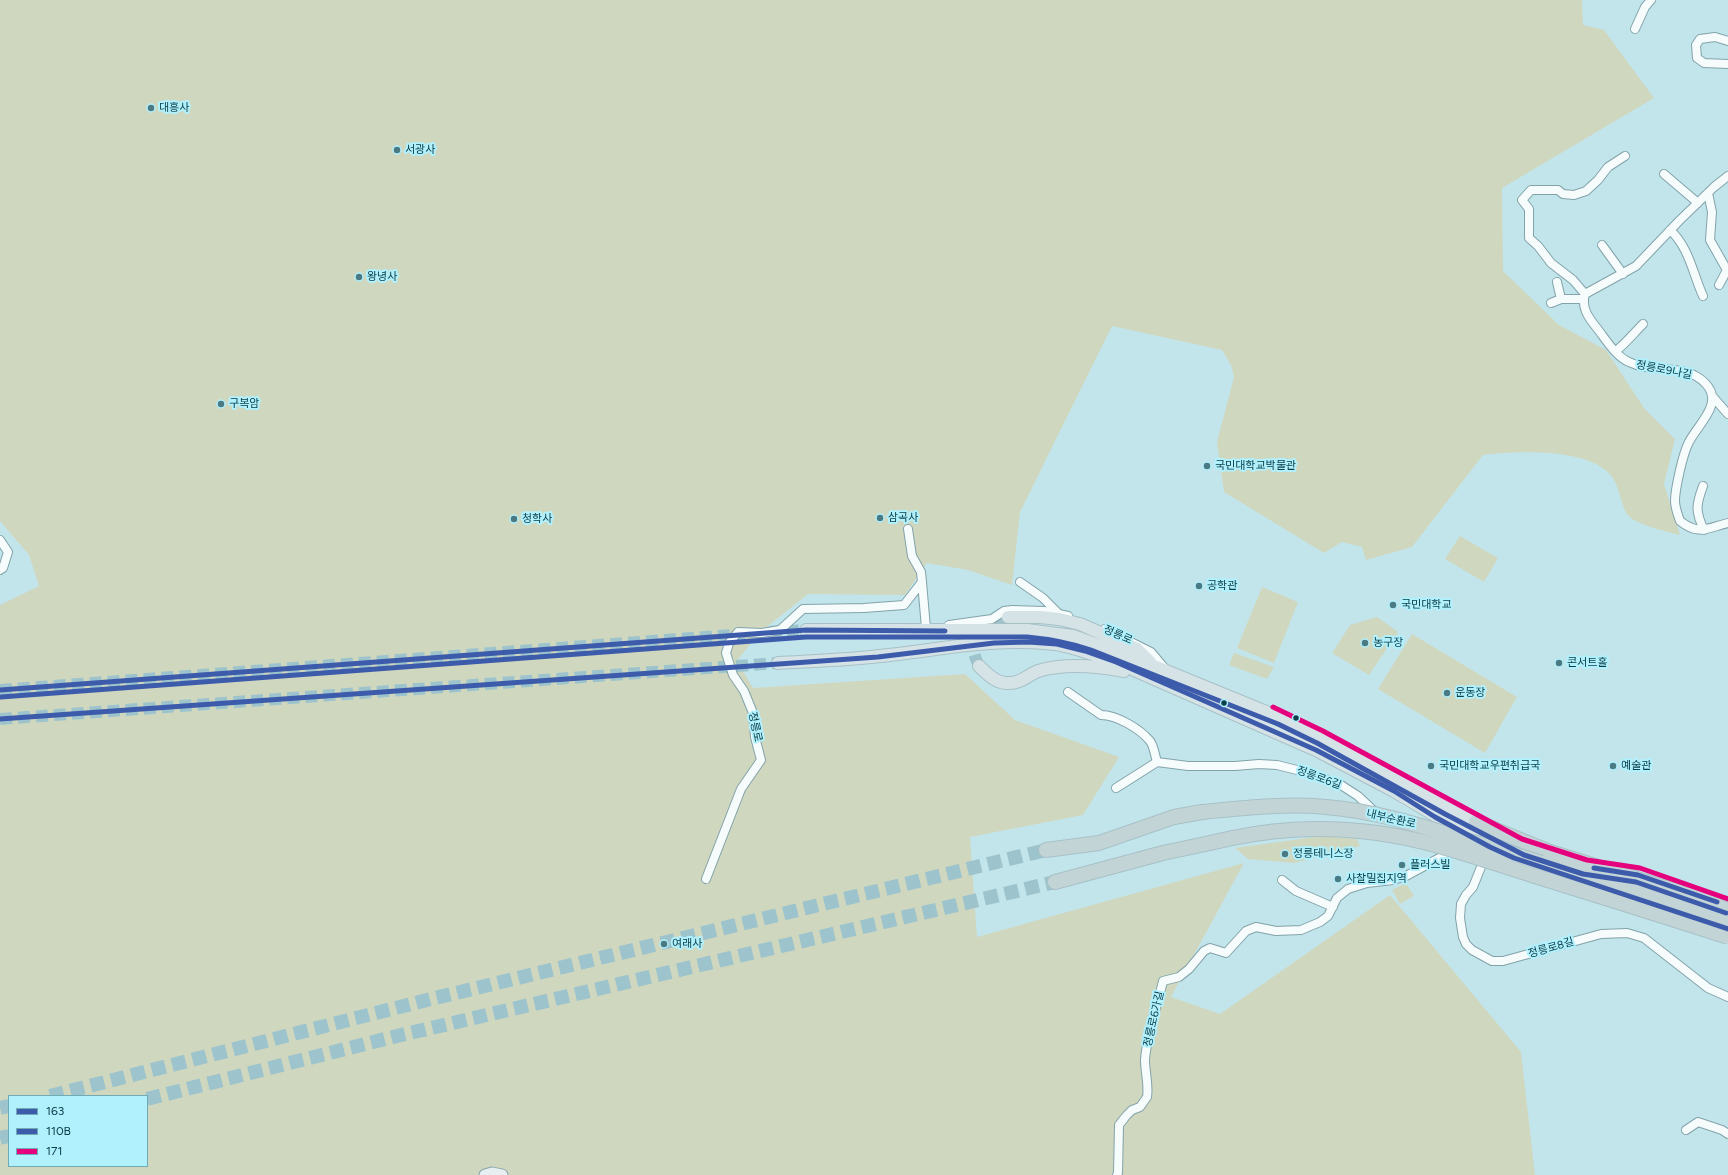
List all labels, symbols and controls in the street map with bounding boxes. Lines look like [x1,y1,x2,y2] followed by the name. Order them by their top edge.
[159,101,189,115] place label: 대흥사
[146,103,156,113] marker: 대흥사
[405,143,435,157] place label: 서광사
[392,145,402,155] marker: 서광사
[367,270,397,284] place label: 왕녕사
[354,272,364,282] marker: 왕녕사
[1635,358,1693,382] street label: 정릉로9나길
[229,397,259,411] place label: 구복암
[216,399,226,409] marker: 구복암
[1215,459,1296,473] place label: 국민대학교박물관
[1202,461,1212,471] marker: 국민대학교박물관
[888,511,918,525] place label: 삼곡사
[522,512,552,526] place label: 청학사
[875,513,885,523] marker: 삼곡사
[509,514,519,524] marker: 청학사
[1207,579,1237,593] place label: 공학관
[1194,581,1204,591] marker: 공학관
[1401,598,1452,612] place label: 국민대학교
[1388,600,1398,610] marker: 국민대학교
[1101,623,1135,647] street label: 정릉로
[1373,636,1403,650] place label: 농구장
[1360,638,1370,648] marker: 농구장
[1567,656,1607,670] place label: 콘서트홀
[1554,658,1564,668] marker: 콘서트홀
[1455,686,1485,700] place label: 운동장
[1442,688,1452,698] marker: 운동장
[1219,698,1229,708] unlabelled marker
[745,711,765,743] street label: 정릉로
[1291,713,1301,723] unlabelled marker
[1439,759,1540,773] place label: 국민대학교우편취급국
[1621,759,1651,773] place label: 예술관
[1426,761,1436,771] marker: 국민대학교우편취급국
[1608,761,1618,771] marker: 예술관
[1295,764,1343,792] street label: 정릉로6길
[1365,807,1417,831] street label: 내부순환로
[1293,847,1354,861] place label: 정릉테니스장
[1280,849,1290,859] marker: 정릉테니스장
[1410,858,1450,872] place label: 플러스빌
[1397,860,1407,870] marker: 플러스빌
[1346,872,1407,886] place label: 사찰밀집지역
[1333,874,1343,884] marker: 사찰밀집지역
[1526,935,1576,961] street label: 정릉로8길
[672,937,702,951] place label: 여래사
[659,939,669,949] marker: 여래사
[1141,990,1167,1048] street label: 정릉로6가길
[8,1095,148,1167] legend
[46,1104,64,1118] text: 163
[46,1124,71,1138] text: 110B
[46,1144,62,1158] text: 171

